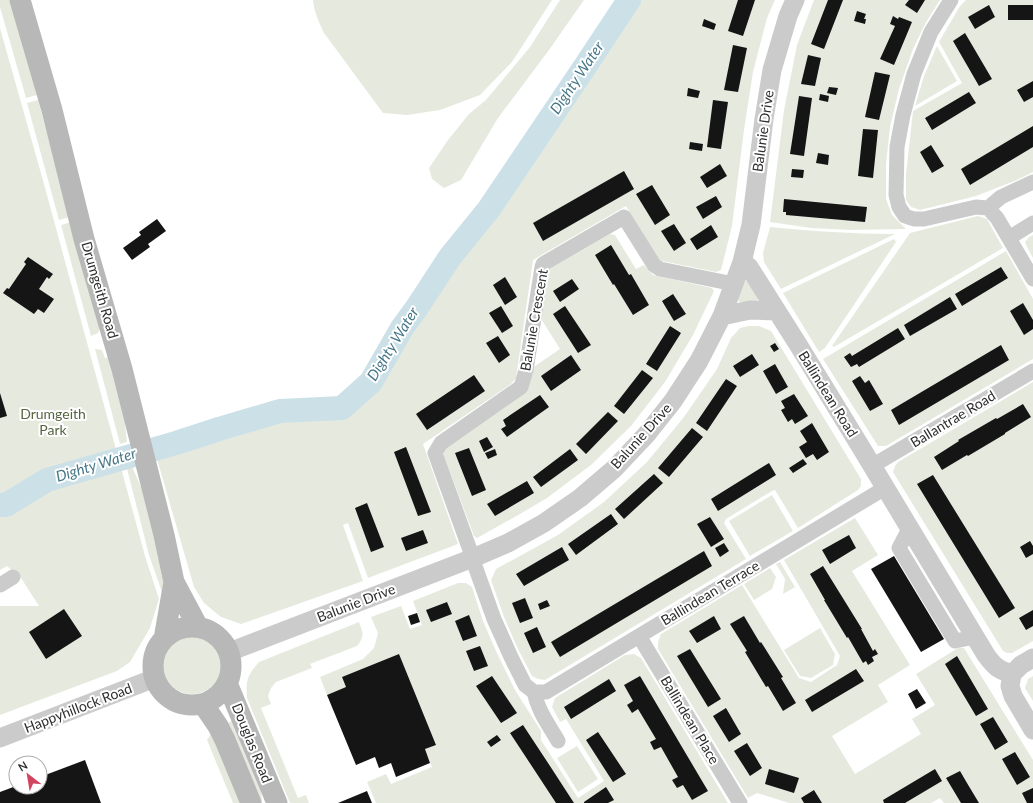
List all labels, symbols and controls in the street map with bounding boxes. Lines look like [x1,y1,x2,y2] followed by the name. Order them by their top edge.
[545,37,607,117] water label: Dighty Water
[748,89,777,173] street label: Balunie Drive
[78,239,122,340] street label: Drumgeith Road
[516,268,551,372] street label: Balunie Crescent
[362,303,422,384] water label: Dighty Water
[795,348,862,440] street label: Ballindean Road
[907,387,998,451] street label: Ballantrae Road
[607,399,675,472] street label: Balunie Drive
[20,405,86,438] park label: Drumgeith Park
[53,443,139,485] water label: Dighty Water
[657,556,762,629] street label: Ballindean Terrace
[314,580,397,625] street label: Balunie Drive
[657,673,723,767] street label: Ballindean Place
[21,679,134,736] street label: Happyhillock Road
[229,700,276,785] street label: Douglas Road
[8,755,48,795] north arrow
[16,758,30,774] text: N

